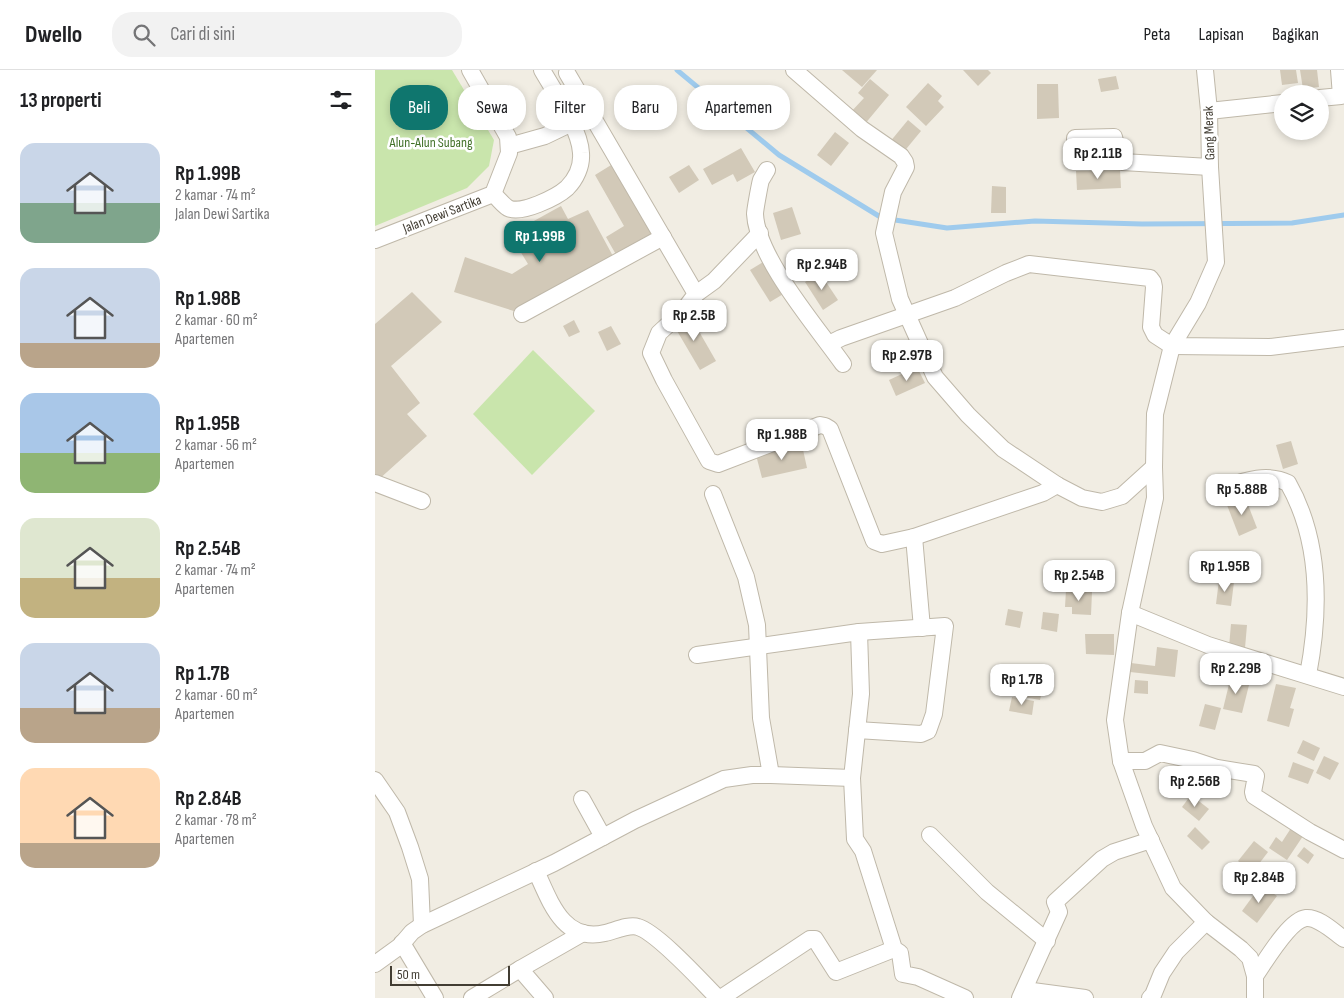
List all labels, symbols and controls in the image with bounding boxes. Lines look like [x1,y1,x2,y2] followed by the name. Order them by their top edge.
[112,12,462,57] search box
[25,20,82,49] text: Dwello
[130,21,158,49] icon: search
[170,23,235,46] text: Cari di sini
[1143,24,1171,45] text: Peta
[1199,24,1244,45] text: Lapisan
[1272,24,1319,45] text: Bagikan
[390,85,448,130] chip: Beli
[458,85,526,130] chip: Sewa
[536,85,604,130] chip: Filter
[614,85,677,130] chip: Baru
[687,85,790,130] chip: Apartemen
[1274,85,1329,140] map controls
[1274,85,1329,140] button: layers
[327,86,355,114] icon: filters
[20,88,101,113] text: 13 properti
[1200,105,1218,161] street label: Gang Merak
[389,134,473,151] park label: Alun-Alun Subang
[1046,138,1150,180] pin: Rp 2.11B
[1074,144,1122,163] text: Rp 2.11B
[175,161,241,186] text: Rp 1.99B
[60,163,120,223] icon: home
[175,186,256,205] text: 2 kamar · 74 m²
[399,191,484,237] street label: Jalan Dewi Sartika
[175,205,270,224] text: Jalan Dewi Sartika
[488,220,592,263] pin: Rp 1.99B
[515,227,565,246] text: Rp 1.99B
[770,248,874,291] pin: Rp 2.94B
[797,255,847,274] text: Rp 2.94B
[175,286,241,311] text: Rp 1.98B
[60,288,120,348] icon: home
[648,300,740,342] pin: Rp 2.5B
[673,306,715,325] text: Rp 2.5B
[175,311,258,330] text: 2 kamar · 60 m²
[175,330,234,349] text: Apartemen
[855,340,959,382] pin: Rp 2.97B
[882,346,932,365] text: Rp 2.97B
[175,411,240,436] text: Rp 1.95B
[60,413,120,473] icon: home
[730,418,834,461] pin: Rp 1.98B
[757,425,807,444] text: Rp 1.98B
[175,436,257,455] text: 2 kamar · 56 m²
[175,455,234,474] text: Apartemen
[1190,474,1294,516] pin: Rp 5.88B
[1217,480,1267,499] text: Rp 5.88B
[175,536,241,561] text: Rp 2.54B
[60,538,120,598] icon: home
[1173,550,1277,593] pin: Rp 1.95B
[1200,557,1250,576] text: Rp 1.95B
[1027,560,1131,602] pin: Rp 2.54B
[175,561,256,580] text: 2 kamar · 74 m²
[1054,566,1104,585] text: Rp 2.54B
[175,580,234,599] text: Apartemen
[1184,652,1288,695] pin: Rp 2.29B
[1211,659,1261,678] text: Rp 2.29B
[175,661,230,686] text: Rp 1.7B
[60,663,120,723] icon: home
[976,664,1068,706] pin: Rp 1.7B
[1001,670,1043,689] text: Rp 1.7B
[175,686,258,705] text: 2 kamar · 60 m²
[175,705,234,724] text: Apartemen
[1143,766,1247,808] pin: Rp 2.56B
[1170,772,1220,791] text: Rp 2.56B
[175,786,242,811] text: Rp 2.84B
[60,788,120,848] icon: home
[175,811,257,830] text: 2 kamar · 78 m²
[175,830,234,849] text: Apartemen
[1207,862,1311,904] pin: Rp 2.84B
[1234,868,1284,887] text: Rp 2.84B
[390,963,510,986] scale bar
[397,966,420,983] text: 50 m

